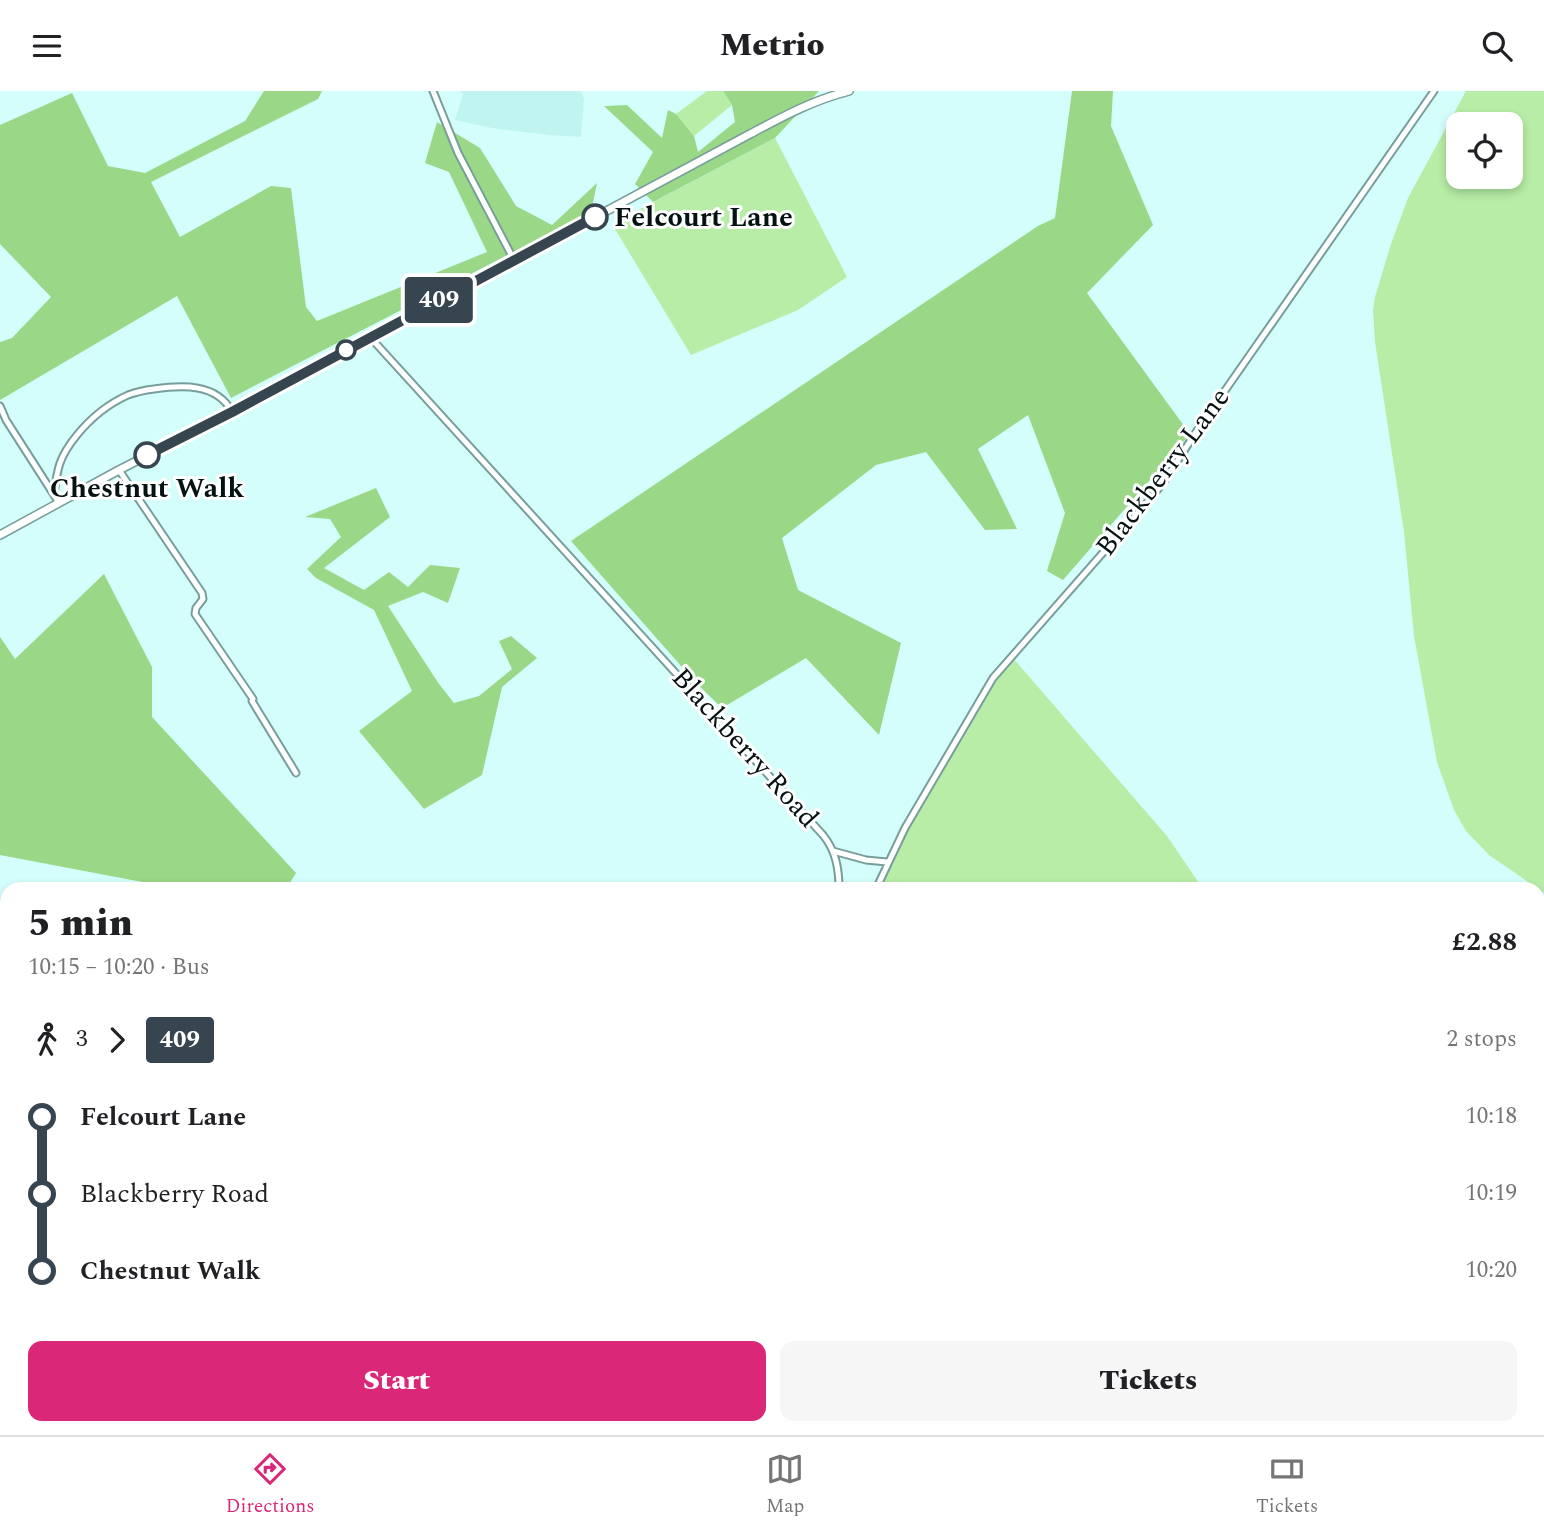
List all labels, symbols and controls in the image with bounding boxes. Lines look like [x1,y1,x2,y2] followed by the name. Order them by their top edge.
[720,21,824,70] text: Metrio
[28,27,66,65] icon: menu
[1478,27,1516,65] icon: search
[1446,112,1523,189] map controls
[1446,112,1523,189] button: locate
[614,196,793,239] place label: Felcourt Lane
[582,204,608,230] marker: Felcourt Lane
[399,277,479,323] line badge: 409
[419,282,459,318] text: 409
[336,340,356,360] unlabelled marker
[1085,378,1241,566] street label: Blackberry Lane
[134,442,160,468] marker: Chestnut Walk
[50,467,244,510] place label: Chestnut Walk
[661,658,829,838] street label: Blackberry Road
[28,895,133,953] text: 5 min
[1452,922,1517,962] text: £2.88
[28,950,210,985] text: 10:15 – 10:20 · Bus
[28,1021,66,1059] icon: walk
[98,1021,136,1059] icon: forward
[76,1022,88,1057] text: 3
[160,1022,200,1058] text: 409
[1447,1022,1517,1057] text: 2 stops
[80,1097,246,1137] text: Felcourt Lane
[1465,1099,1517,1134] text: 10:18
[80,1174,269,1214] text: Blackberry Road
[1465,1176,1517,1211] text: 10:19
[80,1251,261,1291] text: Chestnut Walk
[1465,1253,1517,1288] text: 10:20
[28,1341,766,1421] button: Start
[780,1341,1517,1421] button: Tickets
[226,1450,315,1521] tab: Directions
[766,1450,804,1521] tab: Map
[1256,1450,1318,1521] tab: Tickets

